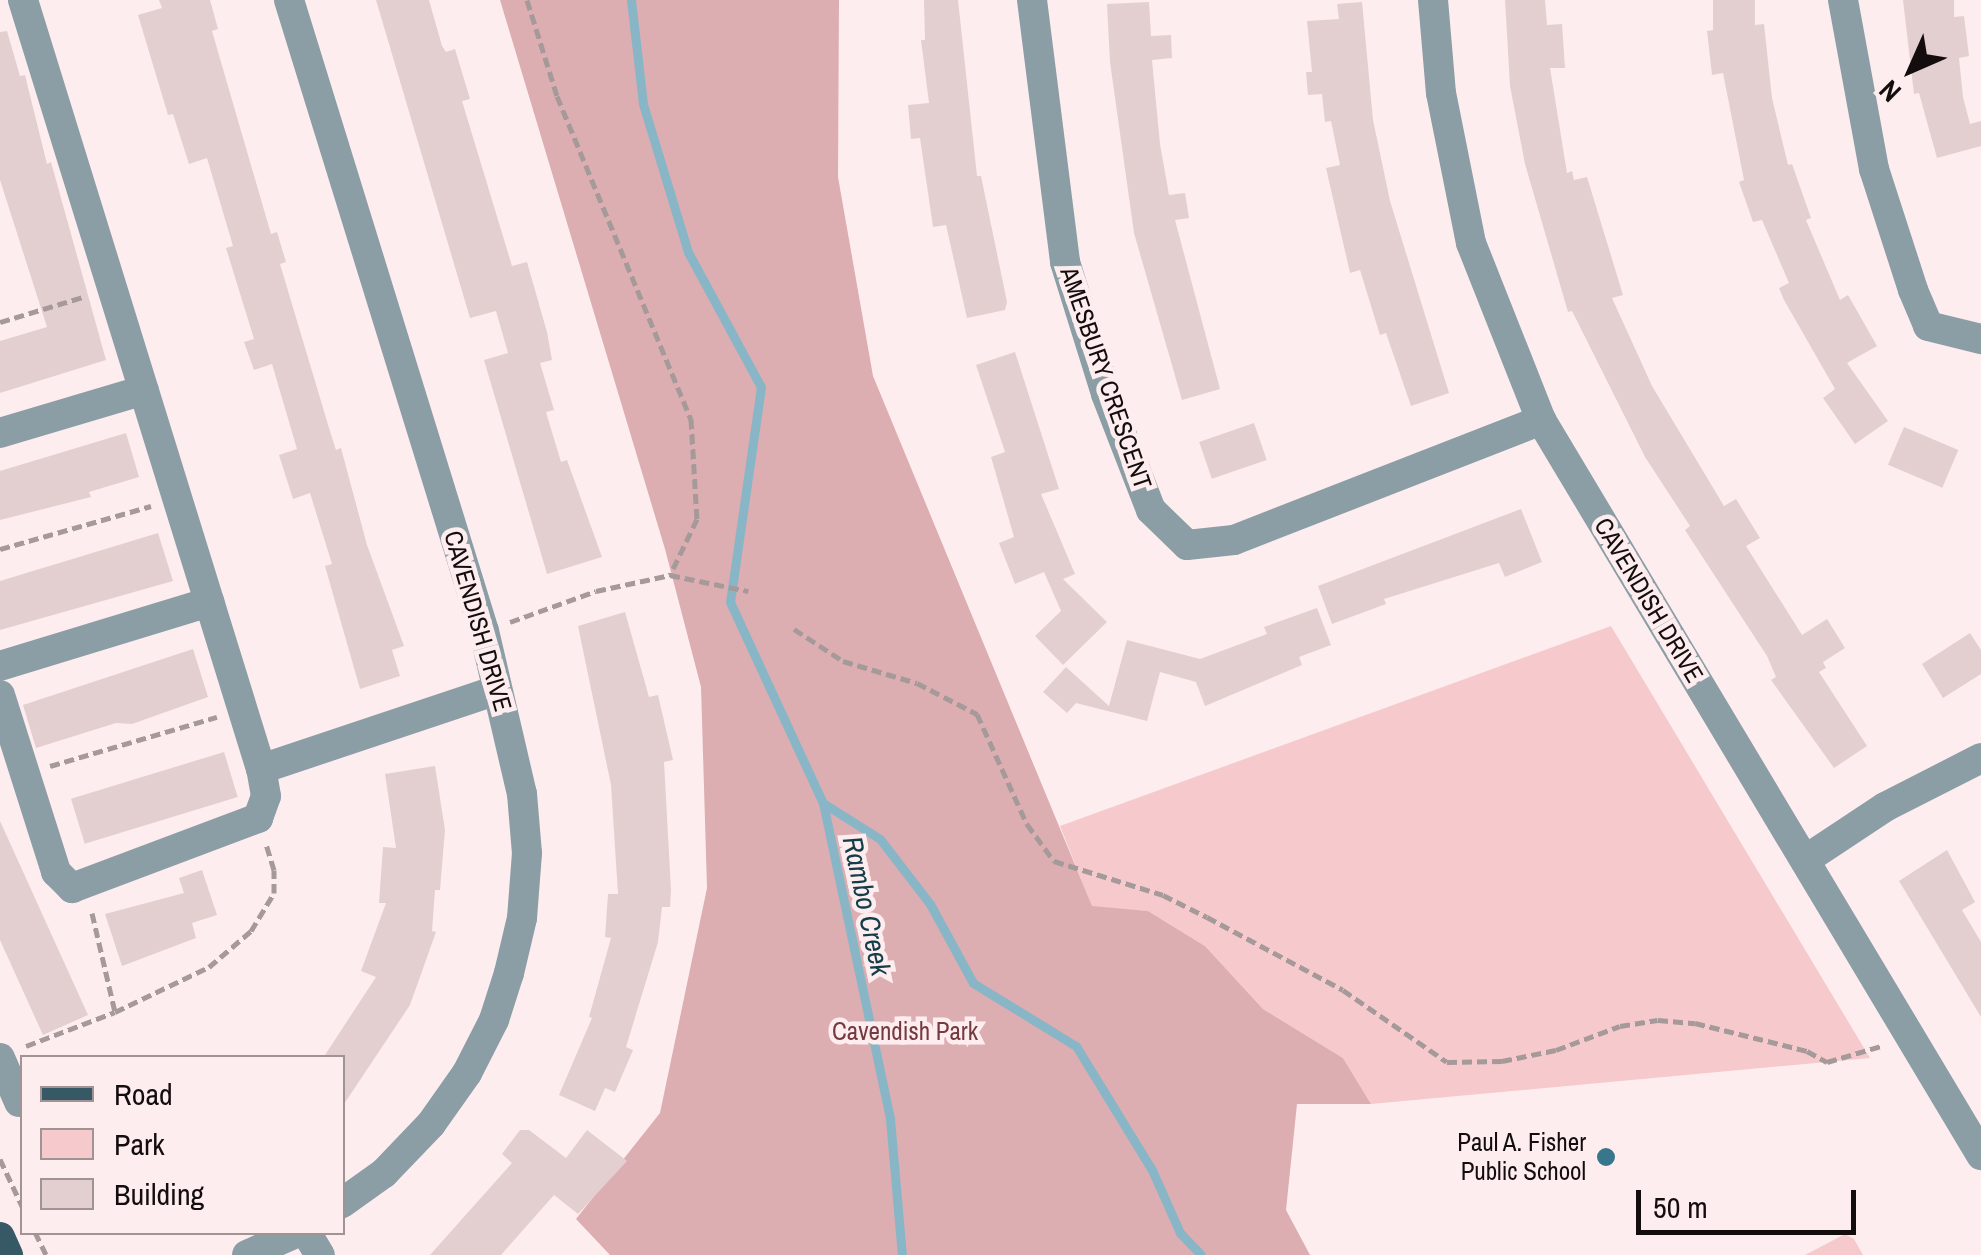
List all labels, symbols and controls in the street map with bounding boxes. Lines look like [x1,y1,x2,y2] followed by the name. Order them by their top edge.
[1861,20,1961,120] north arrow
[1870,72,1909,111] text: N
[1054,263,1158,493] street label: AMESBURY CRESCENT
[1588,512,1710,688] street label: CAVENDISH DRIVE
[438,527,518,715] street label: CAVENDISH DRIVE
[836,833,898,979] water label: Rambo Creek
[832,1016,978,1046] park label: Cavendish Park
[20,1055,345,1235] legend
[114,1074,173,1114] text: Road
[114,1124,165,1164] text: Park
[1456,1128,1586,1187] place label: Paul A. Fisher Public School
[1595,1146,1617,1168] marker: Paul A. Fisher Public School
[1641,1170,1861,1232] scale bar
[114,1174,204,1214] text: Building
[1653,1187,1708,1227] text: 50 m

